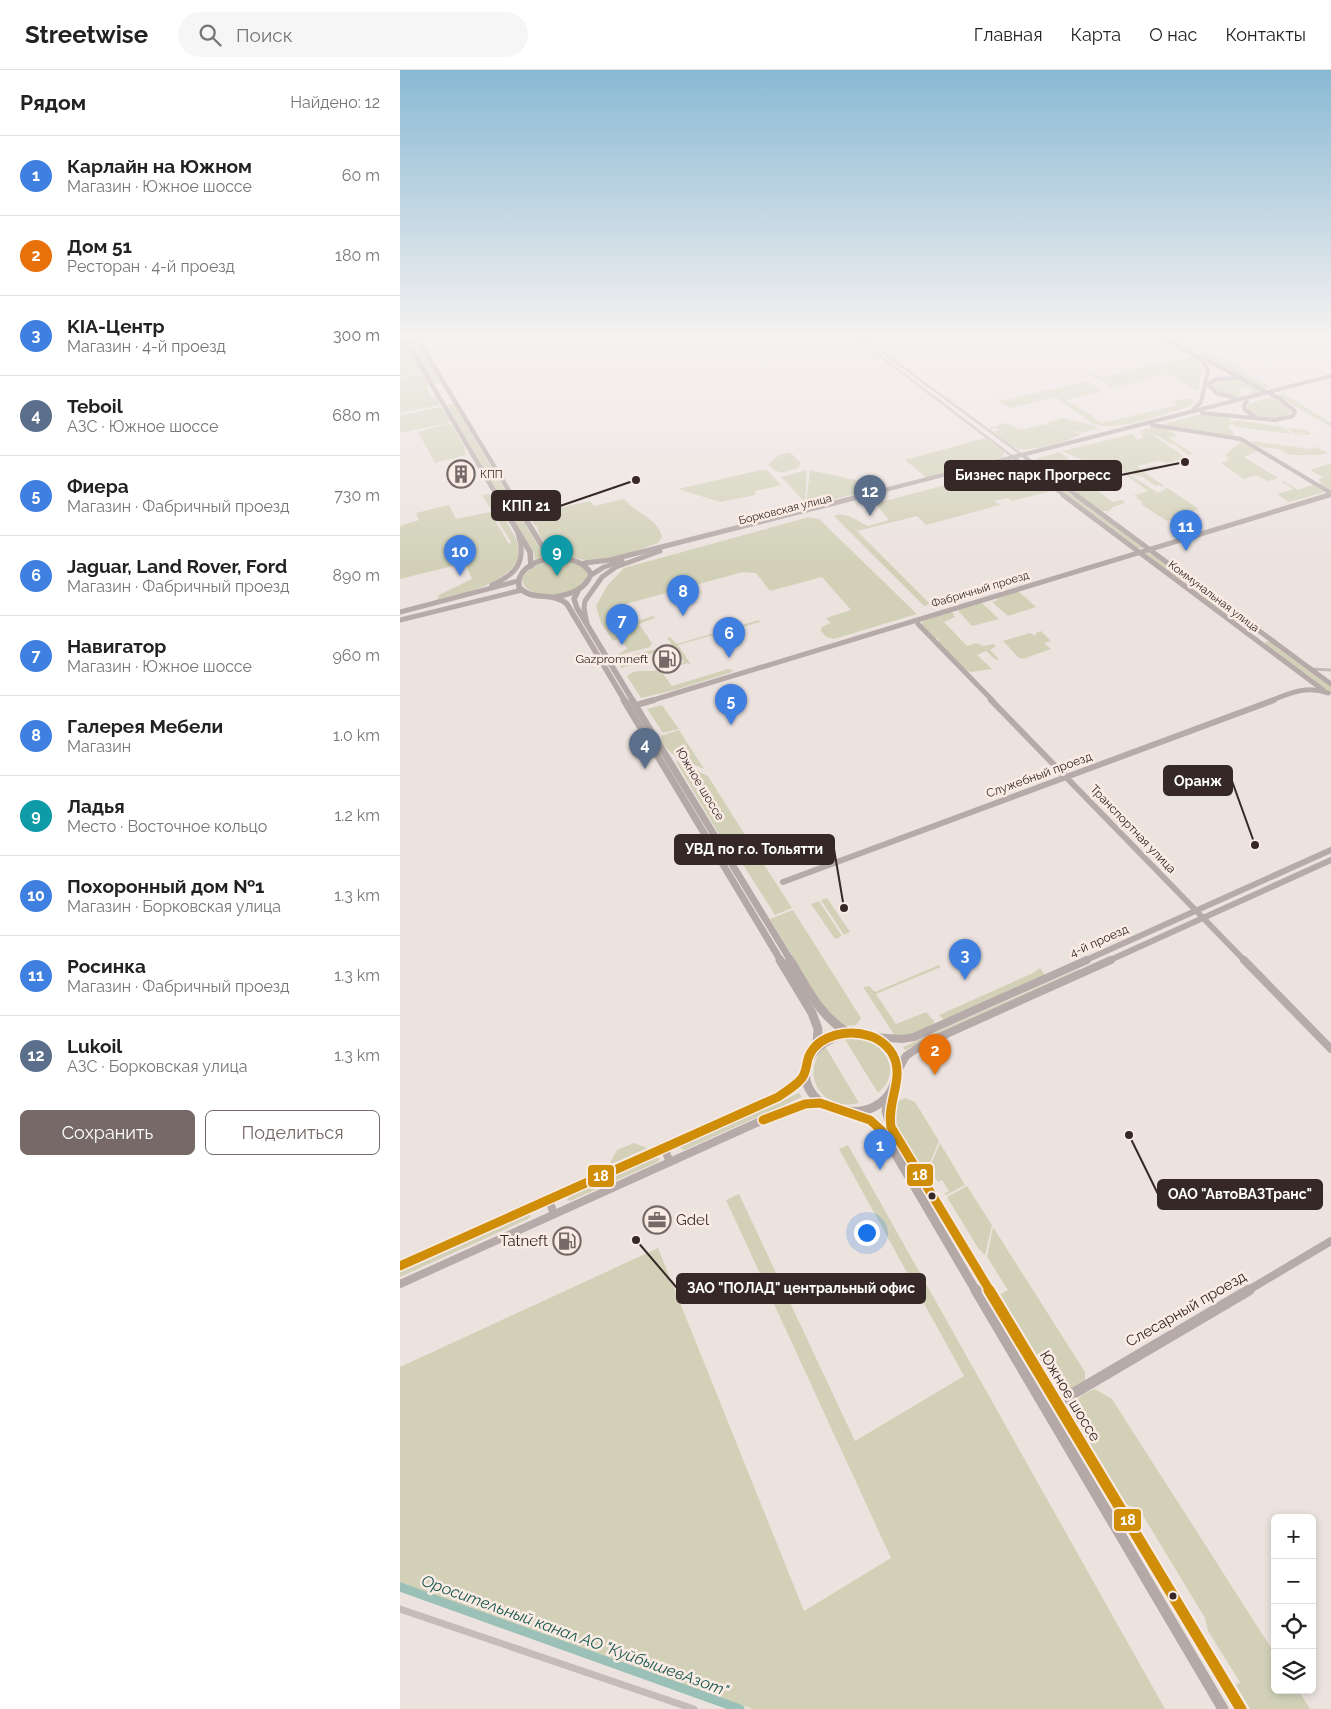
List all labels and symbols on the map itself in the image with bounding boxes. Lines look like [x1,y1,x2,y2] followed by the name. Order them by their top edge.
[446,459,476,489] building icon: КПП
[945,461,1121,490] callout: Бизнес парк Прогресс
[955,467,1111,483] text: Бизнес парк Прогресс
[480,468,503,481] place label: КПП
[854,475,886,516] pin: 12
[492,491,560,520] callout: КПП 21
[737,492,833,527] street label: Борковская улица
[502,498,550,514] text: КПП 21
[1170,510,1202,551] pin: 11
[444,535,476,576] pin: 10
[541,535,573,576] pin: 9
[1166,558,1262,635] street label: Коммунальная улица
[930,568,1031,610] street label: Фабричный проезд
[667,575,699,616] pin: 8
[606,604,638,645] pin: 7
[713,617,745,658] pin: 6
[652,644,682,674] fuel station icon: Gazpromneft
[575,652,648,666] place label: Gazpromneft
[715,684,747,725] pin: 5
[629,728,661,769] pin: 4
[673,745,727,823] street label: Южное шоссе
[984,749,1094,801] street label: Служебный проезд
[1164,766,1232,795] callout: Оранж
[1174,773,1222,789] text: Оранж
[1087,782,1179,876] street label: Транспортная улица
[675,835,834,864] callout: УВД по г.о. Тольятти
[684,841,823,857] text: УВД по г.о. Тольятти
[1068,922,1130,960] street label: 4-й проезд
[949,939,981,980] pin: 3
[919,1034,951,1075] pin: 2
[864,1129,896,1170] pin: 1
[906,1163,934,1187] line badge: 18
[587,1164,615,1188] line badge: 18
[912,1167,928,1183] text: 18
[593,1168,609,1184] text: 18
[1158,1180,1322,1209] callout: ОАО "АвтоВАЗТранс"
[1168,1186,1312,1202] text: ОАО "АвтоВАЗТранс"
[927,1191,937,1201] unlabelled marker
[642,1205,672,1235] office icon: Gdel
[676,1211,710,1229] place label: Gdel
[854,1220,880,1246] your location
[552,1226,582,1256] fuel station icon: Tatneft
[500,1232,548,1250] place label: Tatneft
[1123,1267,1250,1351] street label: Слесарный проезд
[677,1274,925,1303] callout: ЗАО "ПОЛАД" центральный офис
[687,1280,915,1296] text: ЗАО "ПОЛАД" центральный офис
[1036,1347,1104,1445] street label: Южное шоссе
[1113,1508,1142,1532] line badge: 18
[1120,1512,1136,1528] text: 18
[419,1571,731,1700] water label: Оросительный канал АО "КуйбышевАзот"
[1168,1591,1178,1601] unlabelled marker

